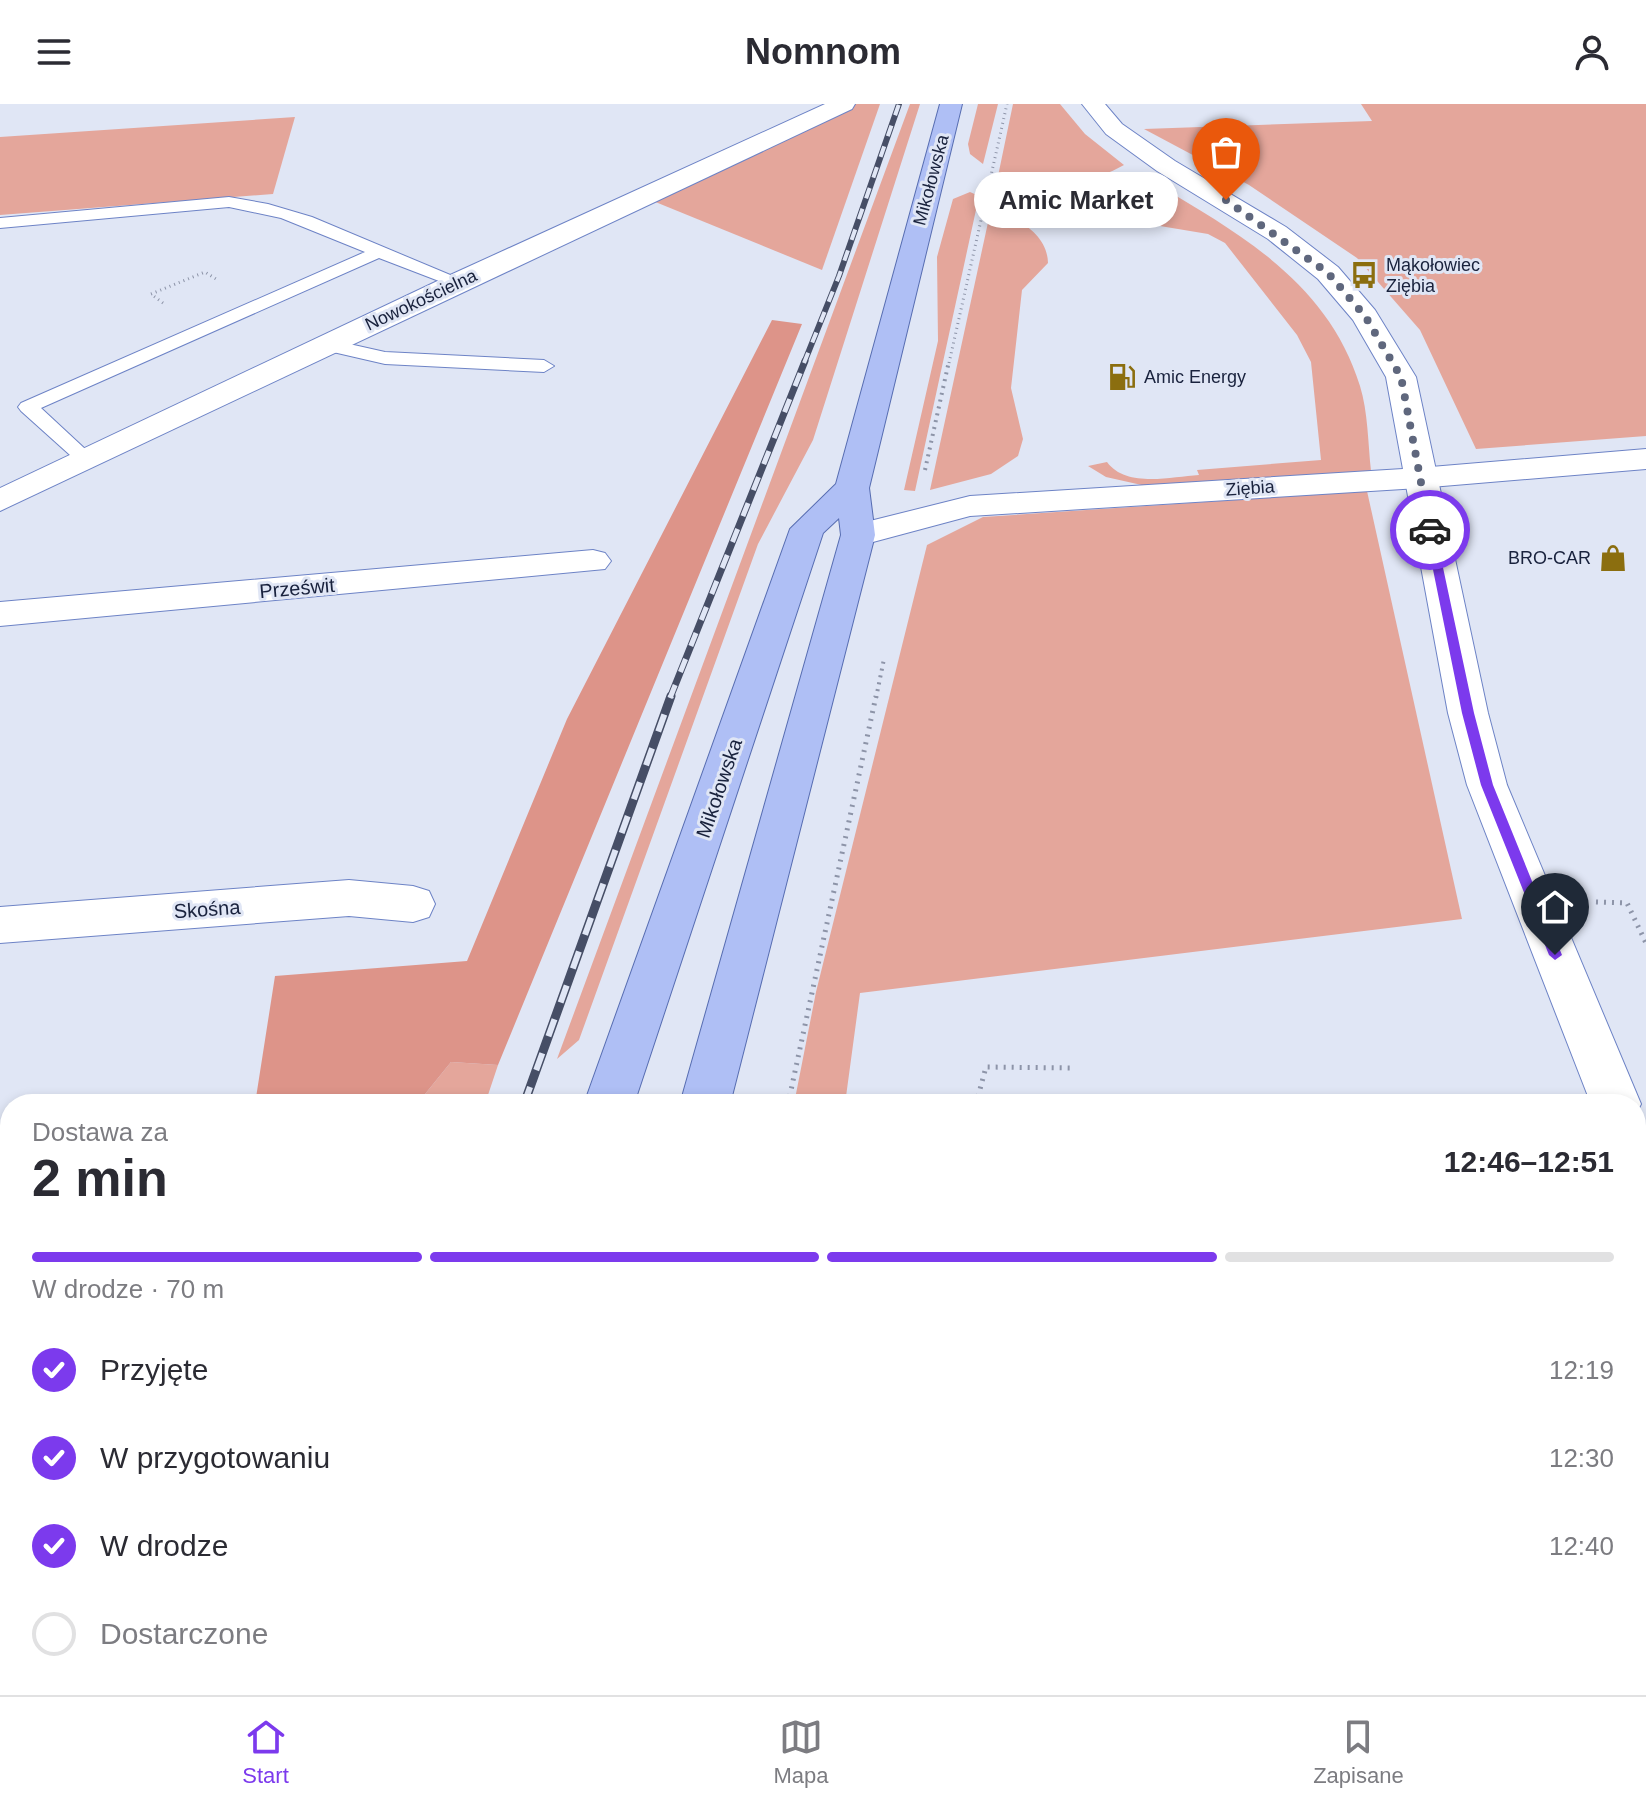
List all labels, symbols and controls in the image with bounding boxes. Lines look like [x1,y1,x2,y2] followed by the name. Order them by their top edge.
[32,30,76,74] icon: menu
[1570,30,1614,74] icon: person
[745,31,901,72] text: Nomnom
[1192,118,1260,200] pin
[1204,130,1248,174] icon: bag
[909,132,953,228] street label: Mikołowska
[974,172,1178,228] callout: Amic Market
[999,185,1153,215] text: Amic Market
[1386,255,1480,296] place label: Mąkołowiec Ziębia
[1349,260,1379,290] bus stop icon: Mąkołowiec Ziębia
[362,265,481,335] street label: Nowokościelna
[1107,362,1137,392] fuel station icon: Amic Energy
[1144,367,1246,387] place label: Amic Energy
[1225,476,1276,500] street label: Ziębia
[1390,490,1470,570] courier
[1408,508,1452,552] icon: car
[1598,543,1628,573] shop icon: BRO-CAR
[1508,548,1591,568] place label: BRO-CAR
[258,574,336,602] street label: Prześwit
[692,735,747,840] street label: Mikołowska
[1521,873,1589,955] pin
[1533,885,1577,929] icon: home
[173,896,242,922] street label: Skośna
[32,1117,168,1147] text: Dostawa za
[1444,1145,1614,1178] text: 12:46–12:51
[32,1149,168,1207] text: 2 min
[32,1274,224,1304] text: W drodze · 70 m
[32,1348,76,1392] icon: check
[100,1353,208,1386] text: Przyjęte
[1549,1355,1614,1385] text: 12:19
[32,1436,76,1480] icon: check
[100,1441,330,1474] text: W przygotowaniu
[1549,1443,1614,1473] text: 12:30
[32,1524,76,1568] icon: check
[100,1529,228,1562] text: W drodze
[1549,1531,1614,1561] text: 12:40
[100,1617,268,1650] text: Dostarczone
[242,1715,289,1789] tab: Start
[773,1715,829,1789] tab: Mapa
[1313,1715,1404,1789] tab: Zapisane

